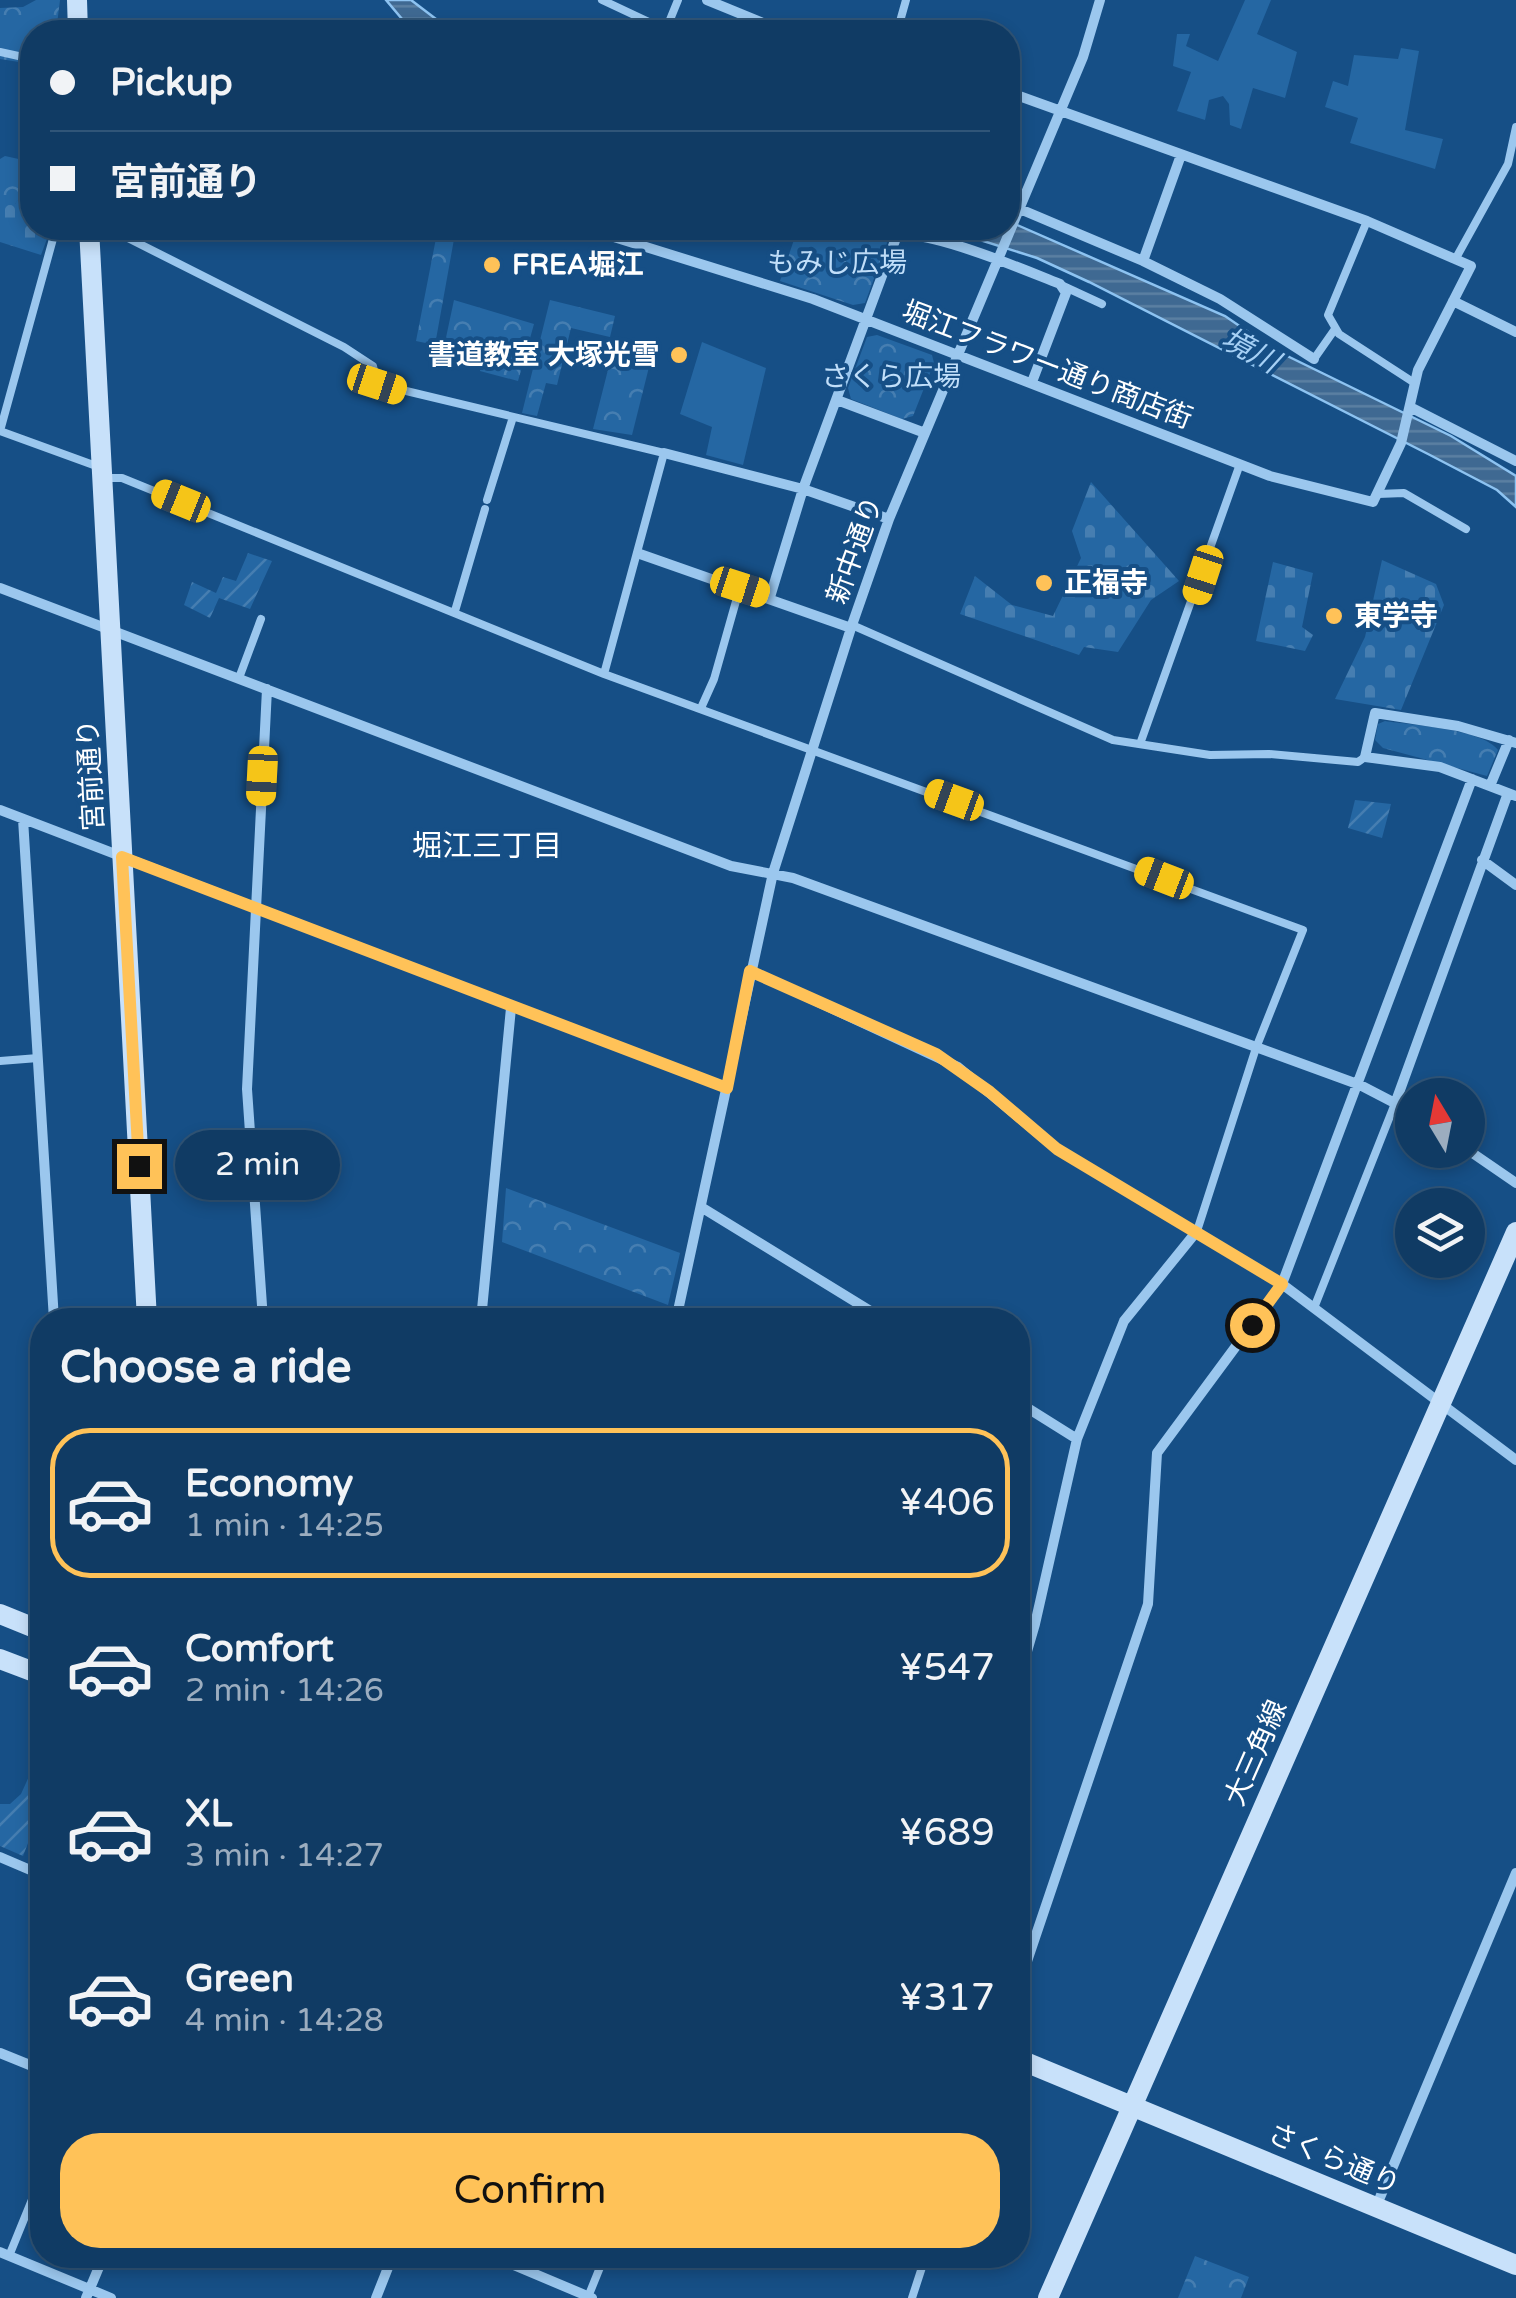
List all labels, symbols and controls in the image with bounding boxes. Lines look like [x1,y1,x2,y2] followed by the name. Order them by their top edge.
[110,60,233,106] text: Pickup
[110,160,262,206] text: 宮前通り
[767,246,907,280] park label: もみじ広場
[512,248,644,282] place label: FREA堀江
[481,254,503,276] marker: FREA堀江
[897,294,1197,436] street label: 堀江フラワー通り商店街
[1215,321,1288,383] water label: 境川
[428,338,659,372] place label: 書道教室 大塚光雪
[668,344,690,366] marker: 書道教室 大塚光雪
[344,360,410,408] car
[821,360,961,394] park label: さくら広場
[148,476,214,526] car
[820,492,890,608] street label: 新中通り
[1179,542,1227,608] car
[707,563,773,611] car
[1064,566,1148,600] place label: 正福寺
[1033,572,1055,594] marker: 正福寺
[1354,599,1438,633] place label: 東学寺
[1323,605,1345,627] marker: 東学寺
[71,718,111,832] street label: 宮前通り
[245,745,279,807] car
[921,776,987,824] car
[412,828,562,865] district label: 堀江三丁目
[1131,853,1197,903] car
[1395,1078,1485,1168] north arrow
[1395,1078,1485,1278] map controls
[174,1131,339,1201] callout: 2 min
[117,1144,162,1189] route end
[215,1146,300,1184] text: 2 min
[1395,1188,1485,1278] button: layers
[1230,1303,1275,1348] route start
[60,1341,351,1395] text: Choose a ride
[65,1458,155,1548] icon: car
[185,1461,353,1507] text: Economy
[898,1480,995,1526] text: ¥406
[185,1507,384,1545] text: 1 min · 14:25
[65,1623,155,1713] icon: car
[185,1626,334,1672] text: Comfort
[898,1645,995,1691] text: ¥547
[185,1672,384,1710] text: 2 min · 14:26
[1218,1695,1294,1811] street label: 大三角線
[65,1788,155,1878] icon: car
[185,1791,232,1837] text: XL
[898,1810,995,1856] text: ¥689
[185,1837,384,1875] text: 3 min · 14:27
[65,1953,155,2043] icon: car
[185,1956,294,2002] text: Green
[898,1975,995,2021] text: ¥317
[185,2002,384,2040] text: 4 min · 14:28
[1263,2116,1405,2202] street label: さくら通り
[60,2133,1000,2248] button: Confirm

